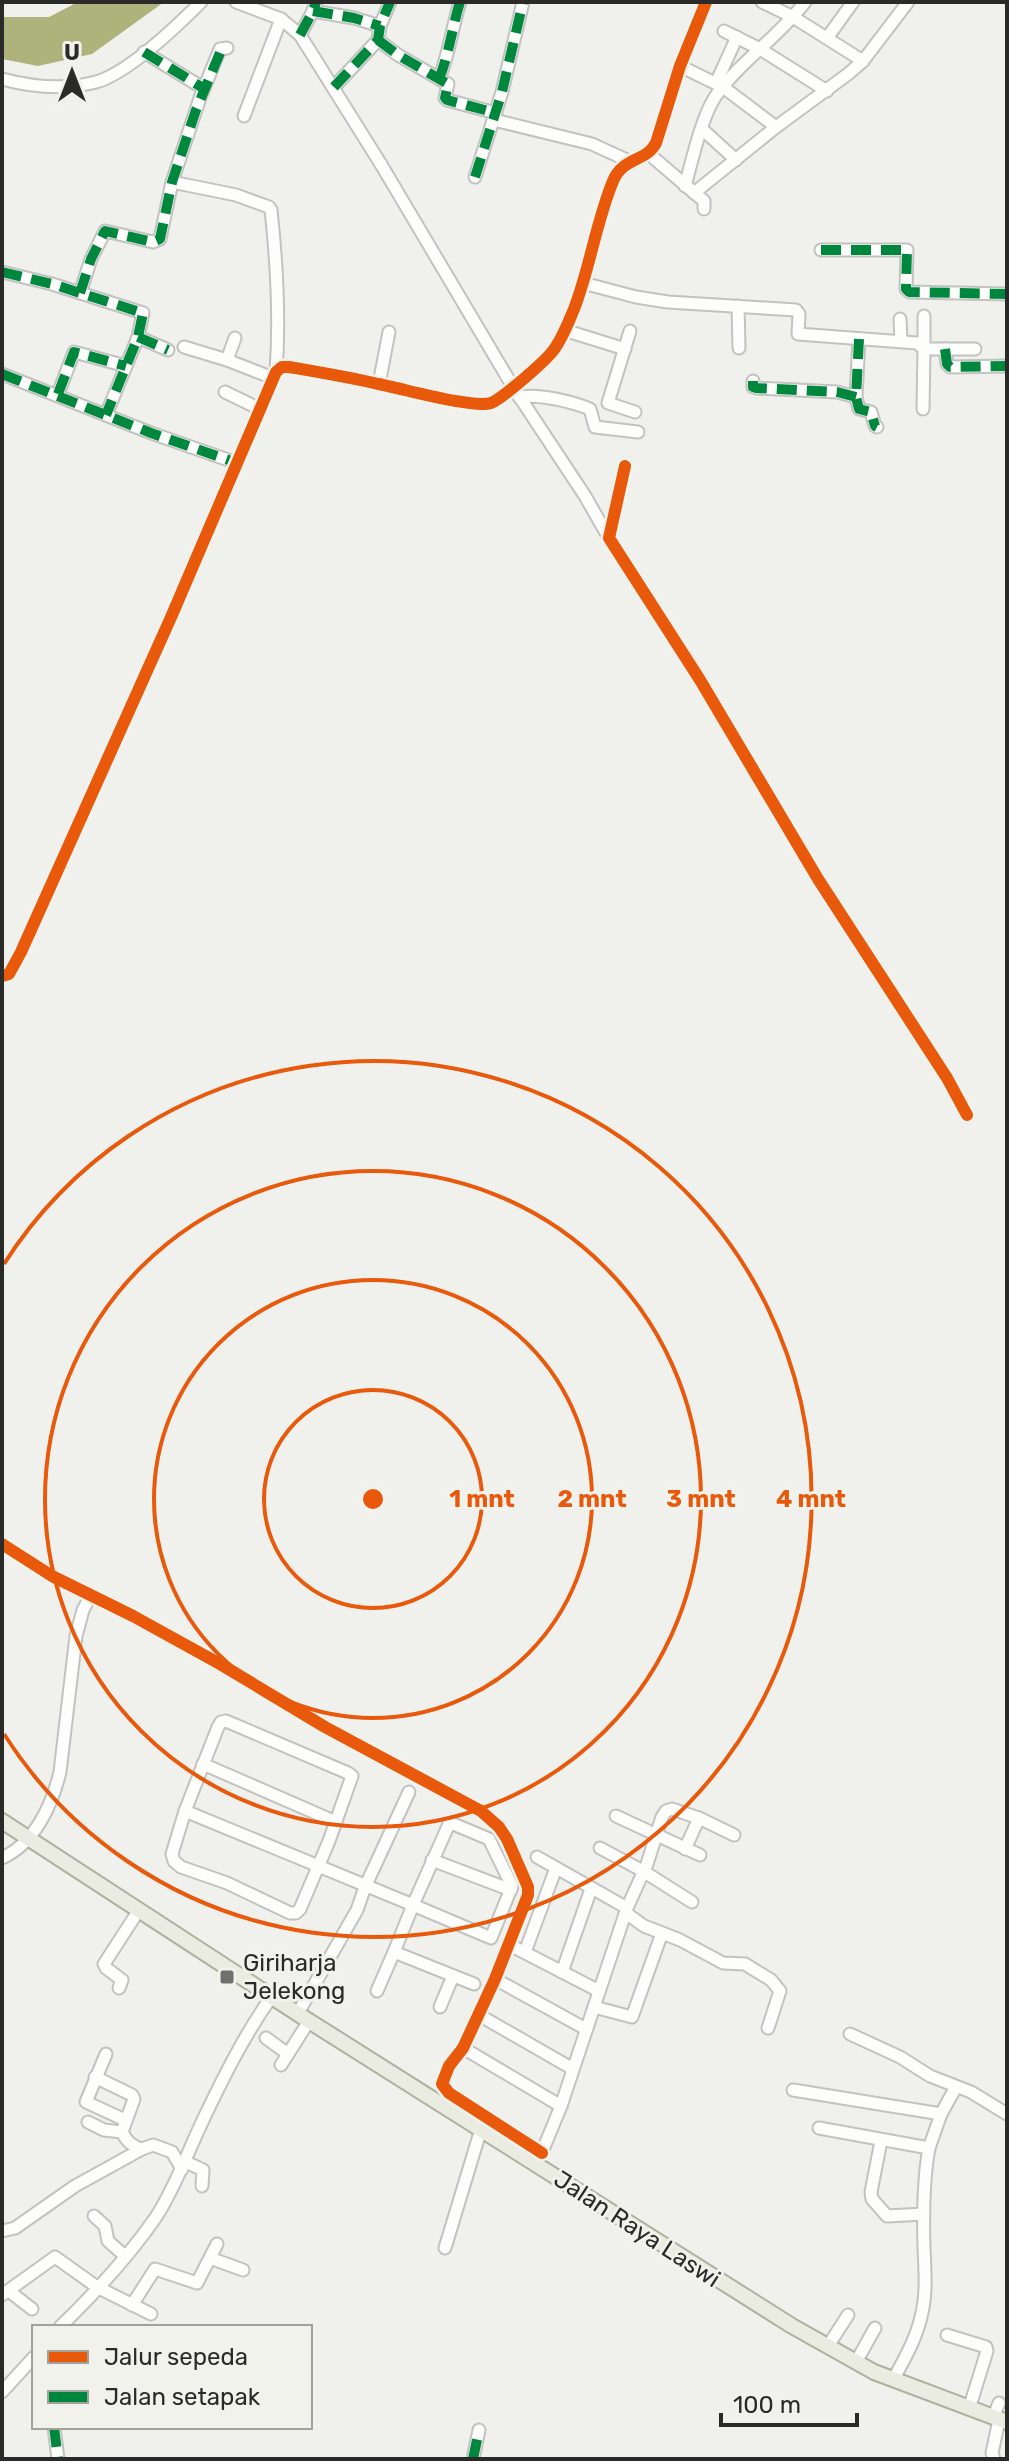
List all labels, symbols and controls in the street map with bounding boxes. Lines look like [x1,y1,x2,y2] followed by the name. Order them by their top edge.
[32,32,112,112] north arrow
[64,39,80,66] text: U
[359,1485,387,1513] centre of rings
[449,1485,515,1513] text: 1 mnt
[557,1485,627,1513] text: 2 mnt
[666,1485,736,1513] text: 3 mnt
[776,1485,846,1513] text: 4 mnt
[243,1949,345,2005] place label: Giriharja Jelekong
[218,1968,236,1986] marker: Giriharja Jelekong
[549,2165,725,2293] street label: Jalan Raya Laswi
[32,2325,312,2429] legend
[104,2343,248,2371] text: Jalur sepeda
[721,2377,857,2427] scale bar
[104,2383,261,2411] text: Jalan setapak
[733,2391,801,2419] text: 100 m

